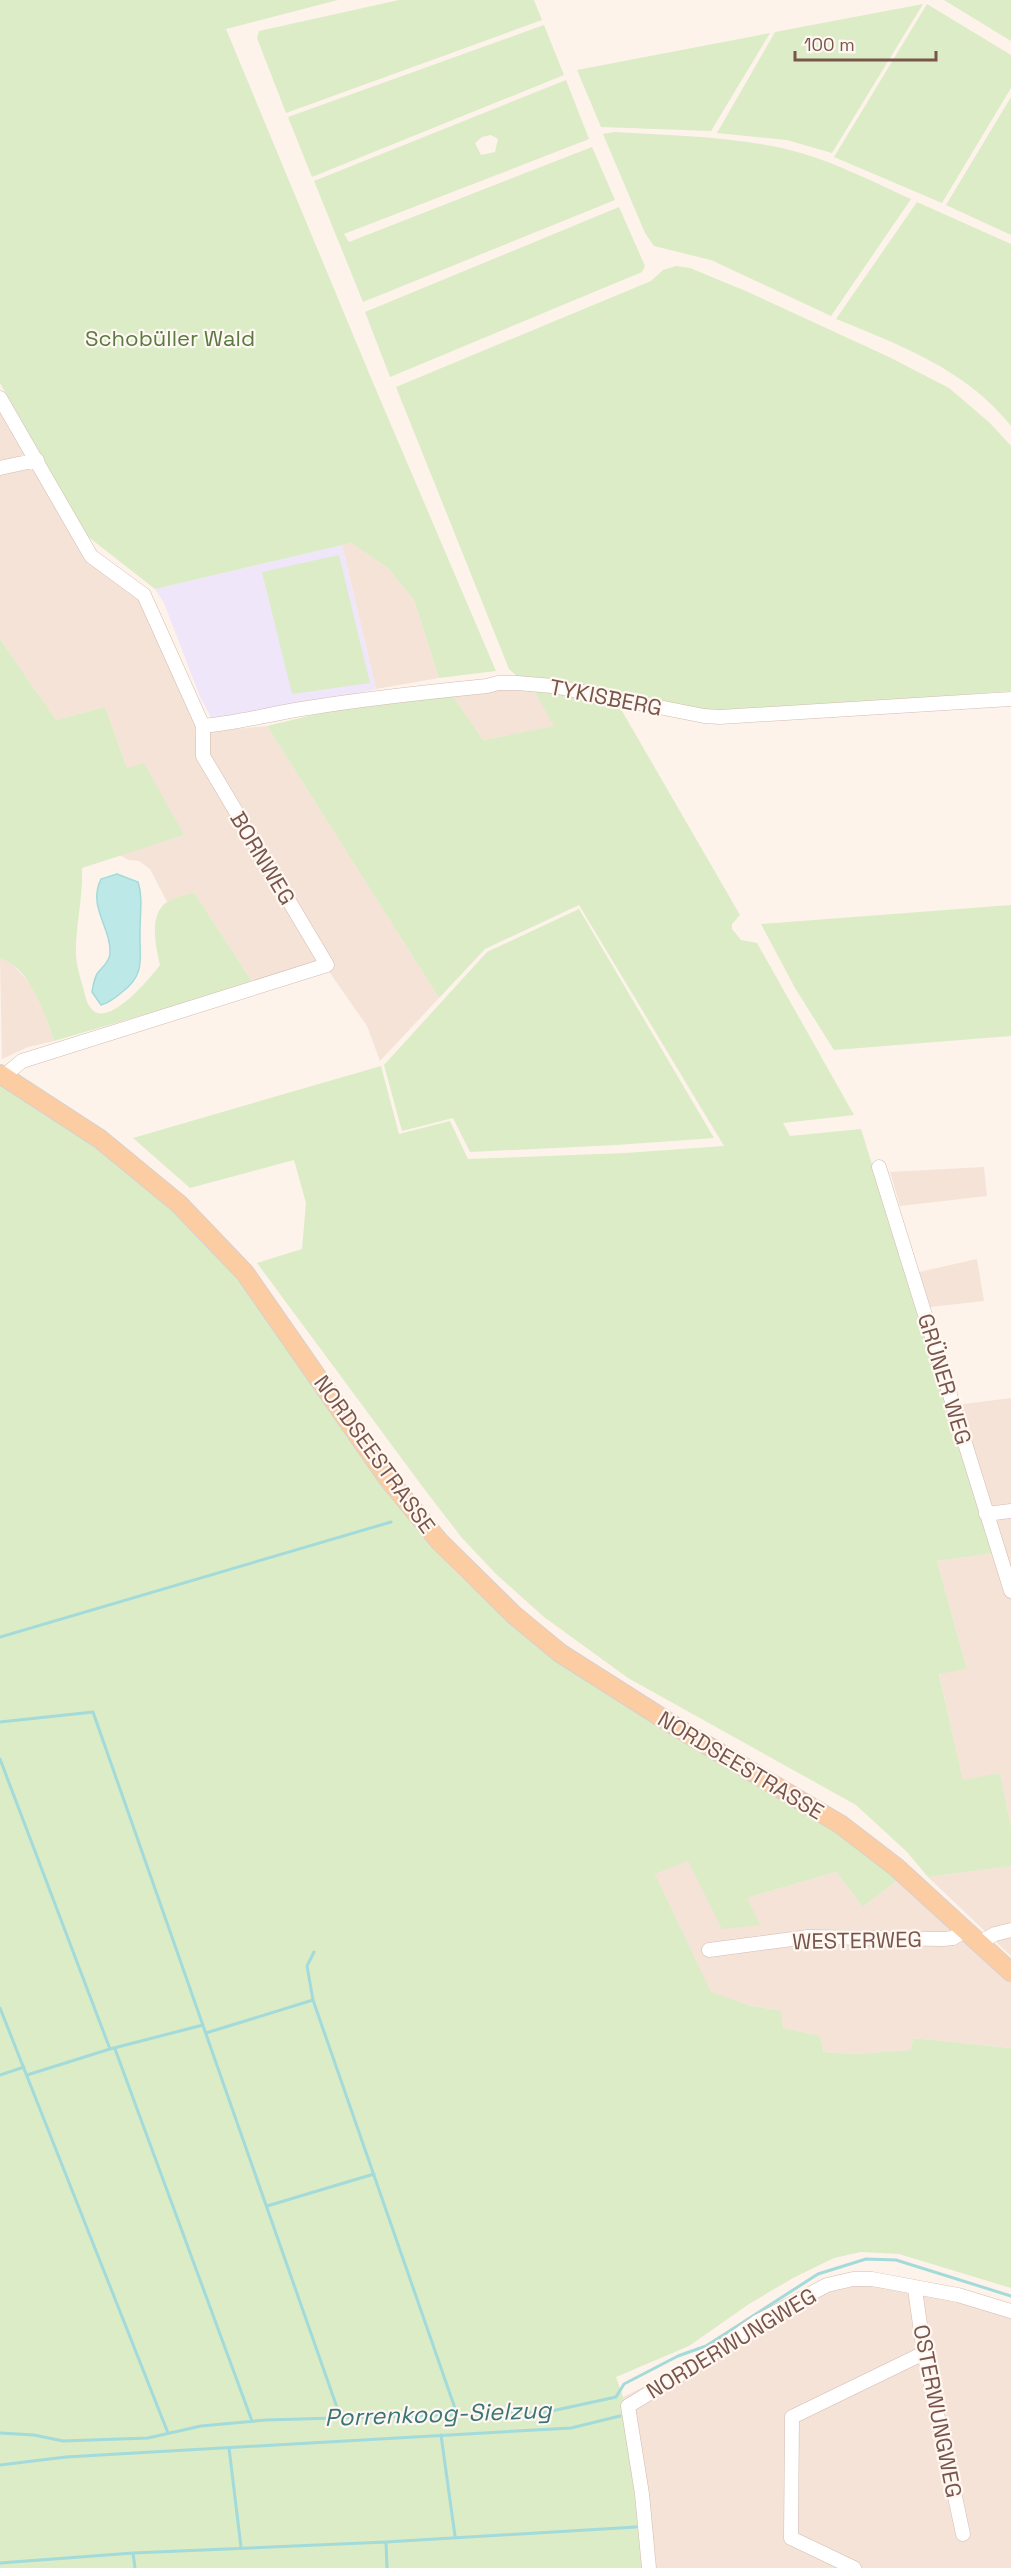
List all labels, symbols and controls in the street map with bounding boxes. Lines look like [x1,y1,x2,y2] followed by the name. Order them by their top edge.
[795,24,936,62] scale bar
[804,33,855,56] text: 100 m
[85,324,255,352] park label: Schobüller Wald
[547,672,665,722] street label: TYKISBERG
[224,806,302,910] street label: BORNWEG
[912,1310,978,1448] street label: GRÜNER WEG
[308,1369,442,1539] street label: NORDSEESTRASSE
[653,1704,829,1826] street label: NORDSEESTRASSE
[792,1925,922,1955] street label: WESTERWEG
[641,2281,821,2405] street label: NORDERWUNGWEG
[907,2322,969,2500] street label: OSTERWUNGWEG
[324,2394,554,2433] water label: Porrenkoog-Sielzug

